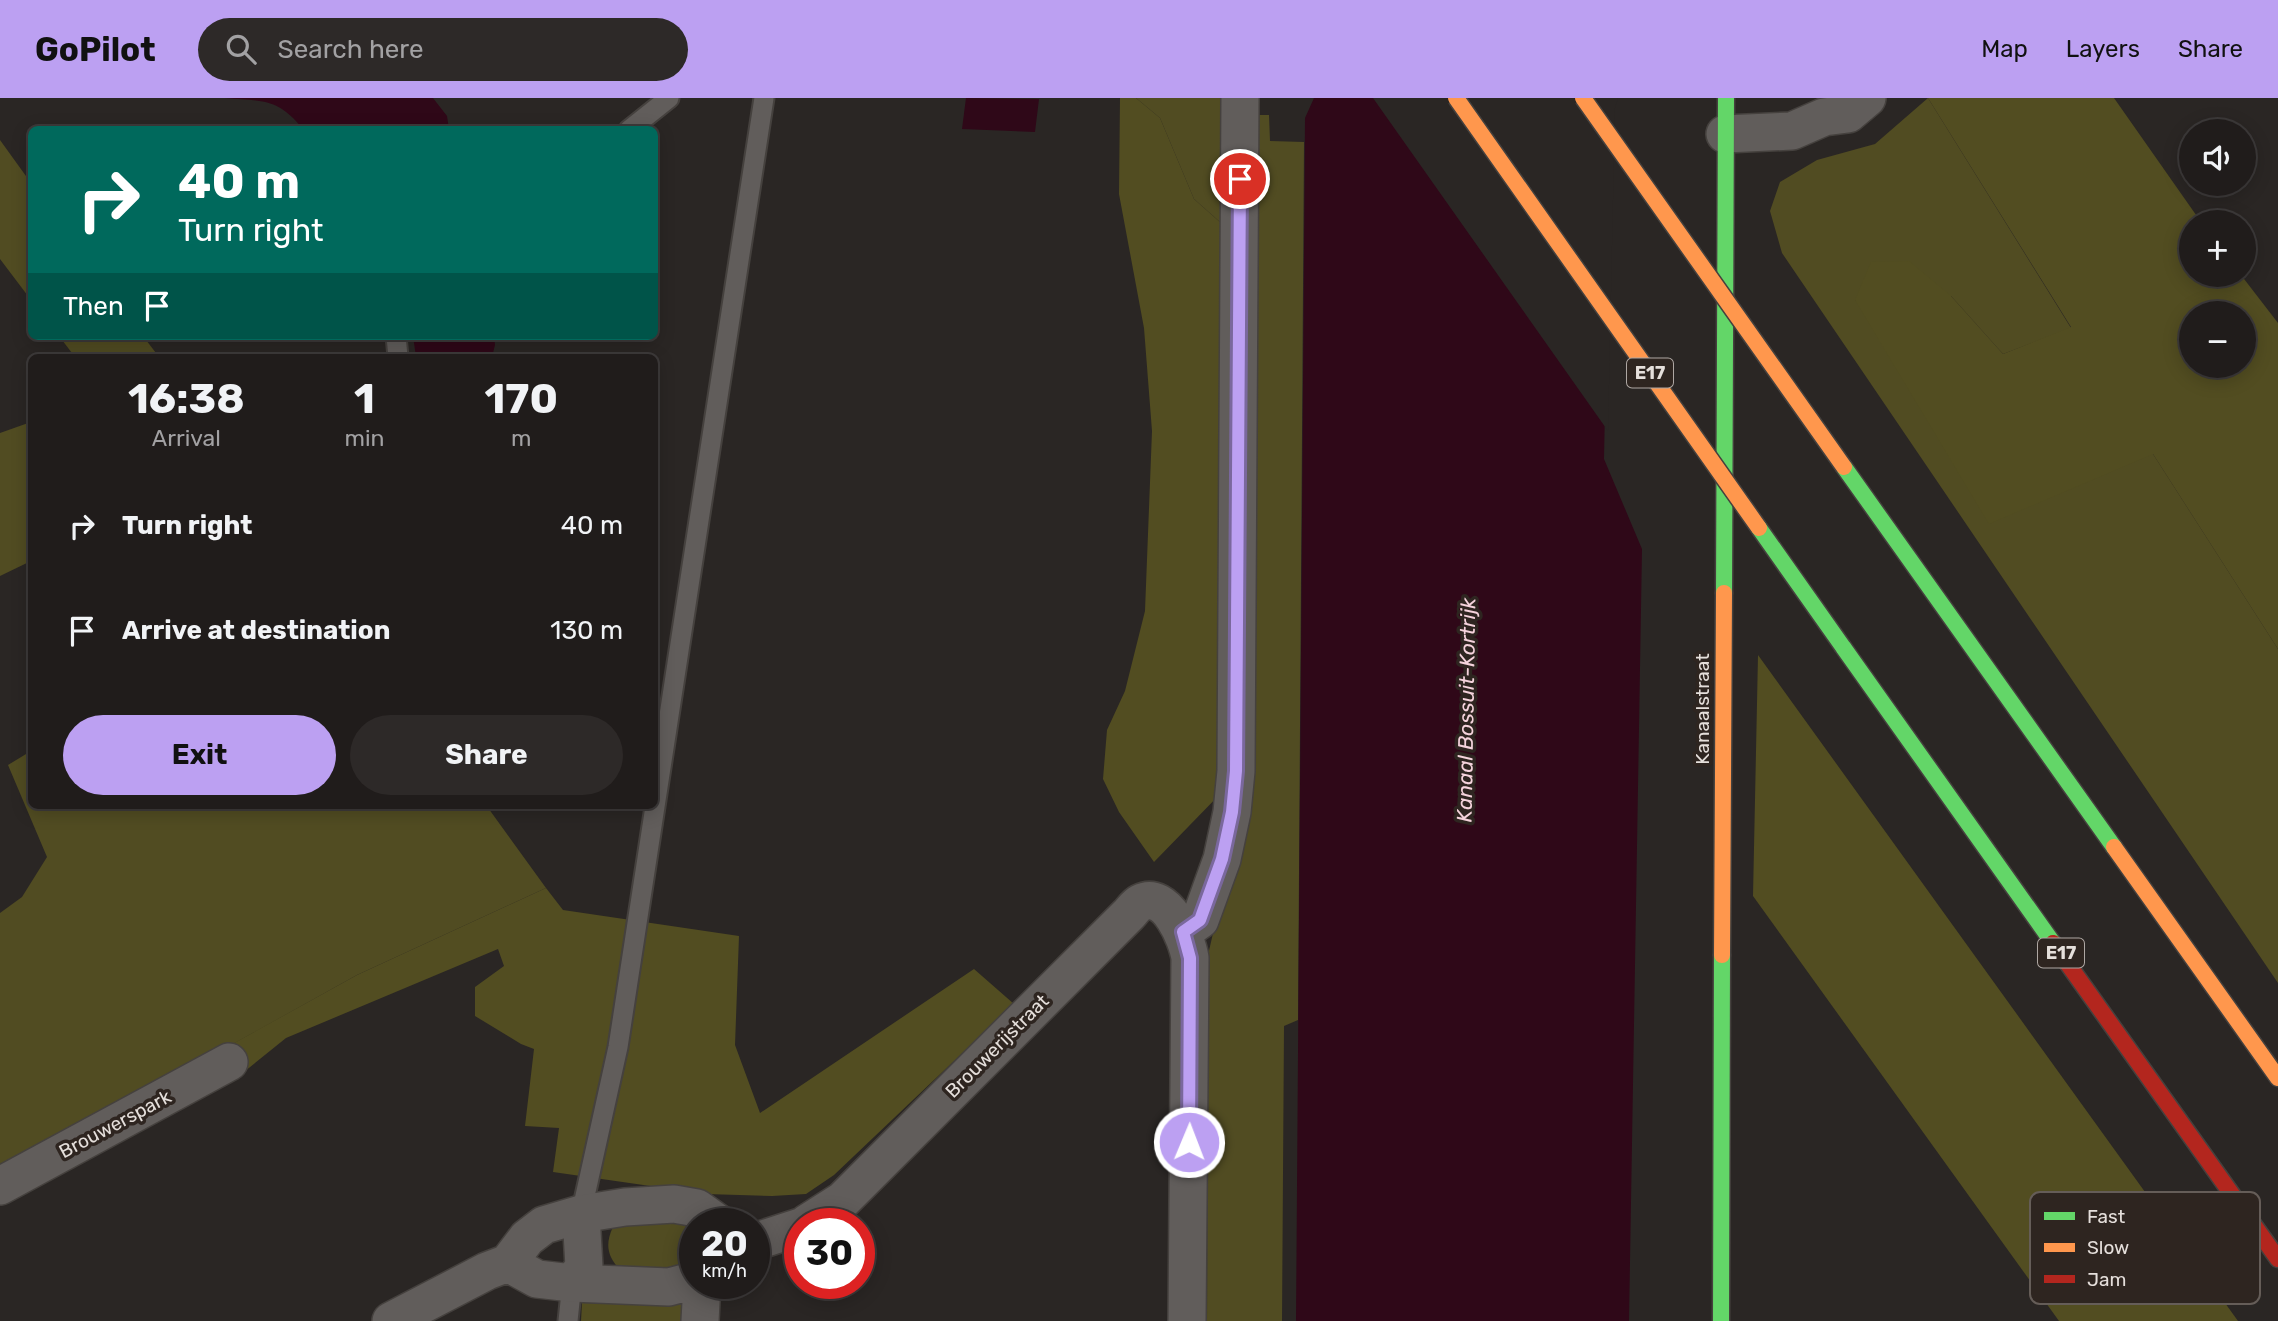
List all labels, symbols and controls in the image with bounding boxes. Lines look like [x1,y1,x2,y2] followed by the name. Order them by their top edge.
[198,18,688,81] search box
[35,30,156,69] text: GoPilot
[222,30,260,68] icon: search
[278,34,423,65] text: Search here
[1981,35,2028,63] text: Map
[2066,35,2140,63] text: Layers
[2178,35,2243,63] text: Share
[2179,119,2256,378] map controls
[2179,119,2256,196] button: sound
[1210,149,1270,209] pin
[178,152,300,210] text: 40 m
[63,154,154,245] icon: right
[1221,160,1259,198] icon: arrive
[2179,210,2256,287] button: +
[178,211,323,249] text: Turn right
[138,287,176,325] icon: arrive
[63,291,124,322] text: Then
[2179,301,2256,378] button: −
[1627,358,1673,388] road number: E17
[128,374,245,424] text: 16:38
[354,374,375,424] text: 1
[485,374,558,424] text: 170
[152,424,221,452] text: Arrival
[345,424,385,452] text: min
[511,424,531,452] text: m
[63,507,101,545] icon: right
[122,510,252,541] text: Turn right
[561,510,623,541] text: 40 m
[1452,596,1480,823] water label: Kanaal Bossuit-Kortrijk
[63,612,101,650] icon: arrive
[122,615,390,646] text: Arrive at destination
[550,615,623,646] text: 130 m
[1691,653,1714,765] street label: Kanaalstraat
[63,715,336,795] button: Exit
[350,715,623,795] button: Share
[2038,938,2084,968] road number: E17
[940,989,1054,1103] street label: Brouwerijstraat
[55,1085,175,1163] street label: Brouwerspark
[1152,1105,1226,1179] position arrow
[2030,1192,2260,1304] legend
[2087,1205,2126,1228] text: Fast
[784,1208,875,1299] speed limit sign: 30
[701,1223,748,1265] text: 20
[2087,1236,2129,1259] text: Slow
[702,1260,747,1282] text: km/h
[2087,1268,2126,1291] text: Jam

